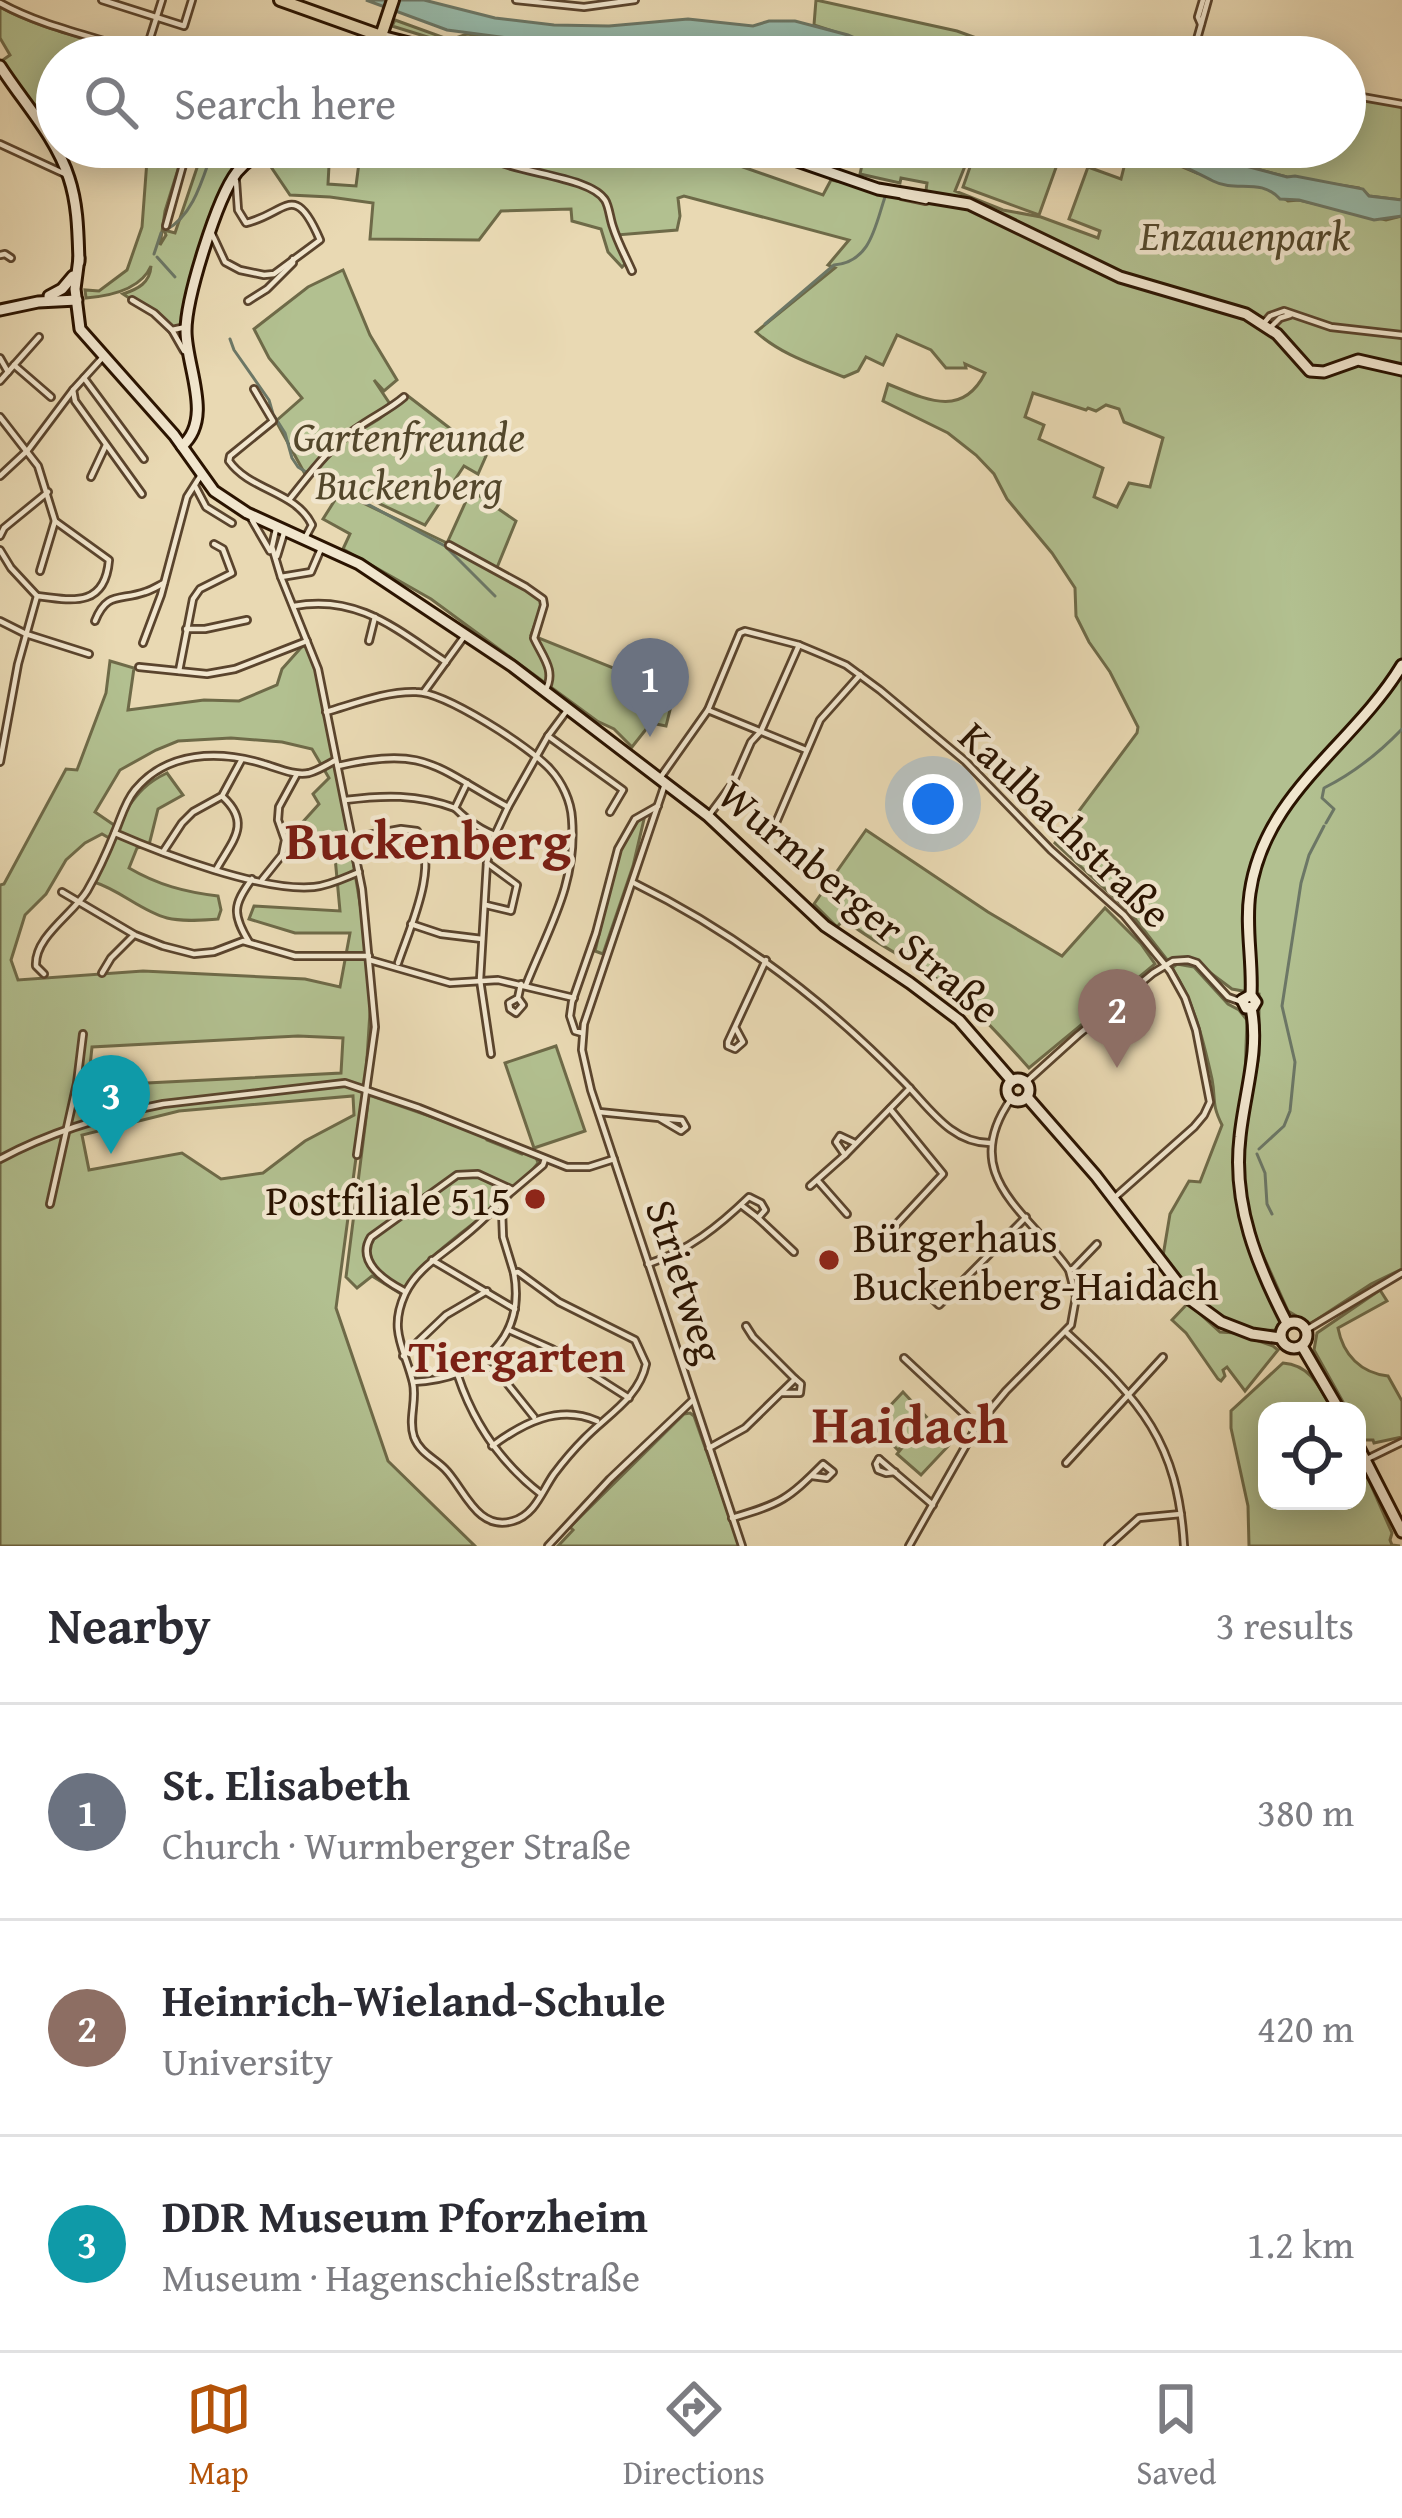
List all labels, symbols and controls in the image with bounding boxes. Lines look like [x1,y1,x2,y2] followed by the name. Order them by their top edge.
[36,36,1366,168] search box
[78,69,144,135] icon: search
[174,70,396,135] text: Search here
[1139,204,1351,265] park label: Enzauenpark
[293,405,525,514] park label: Gartenfreunde Buckenberg
[611,638,689,737] pin: 1
[946,707,1186,941] street label: Kaulbachstraße
[705,764,1015,1038] street label: Wurmberger Straße
[903,774,963,834] your location
[285,800,571,879] district label: Buckenberg
[1078,969,1156,1068] pin: 2
[72,1055,150,1154] pin: 3
[265,1169,511,1230] place label: Postfiliale 515
[522,1186,548,1212] marker: Postfiliale 515
[631,1191,741,1371] street label: Strietweg
[853,1206,1219,1315] place label: Bürgerhaus Buckenberg-Haidach
[816,1247,842,1273] marker: Bürgerhaus Buckenberg-Haidach
[409,1323,626,1388] district label: Tiergarten
[812,1384,1008,1463] district label: Haidach
[1258,1402,1366,1510] map controls
[1258,1402,1366,1510] button: locate
[48,1587,211,1662] text: Nearby
[1216,1596,1354,1653] text: 3 results
[162,1751,410,1816] text: St. Elisabeth
[77,1783,97,1840] text: 1
[1257,1783,1354,1840] text: 380 m
[162,1816,631,1873] text: Church · Wurmberger Straße
[162,1967,666,2032] text: Heinrich-Wieland-Schule
[77,1999,97,2056] text: 2
[1257,1999,1354,2056] text: 420 m
[162,2032,333,2089] text: University
[162,2183,648,2248] text: DDR Museum Pforzheim
[77,2215,97,2272] text: 3
[1247,2215,1354,2272] text: 1.2 km
[162,2248,640,2305] text: Museum · Hagenschießstraße
[186,2376,252,2496] tab: Map
[623,2376,765,2496] tab: Directions
[1136,2376,1216,2496] tab: Saved

